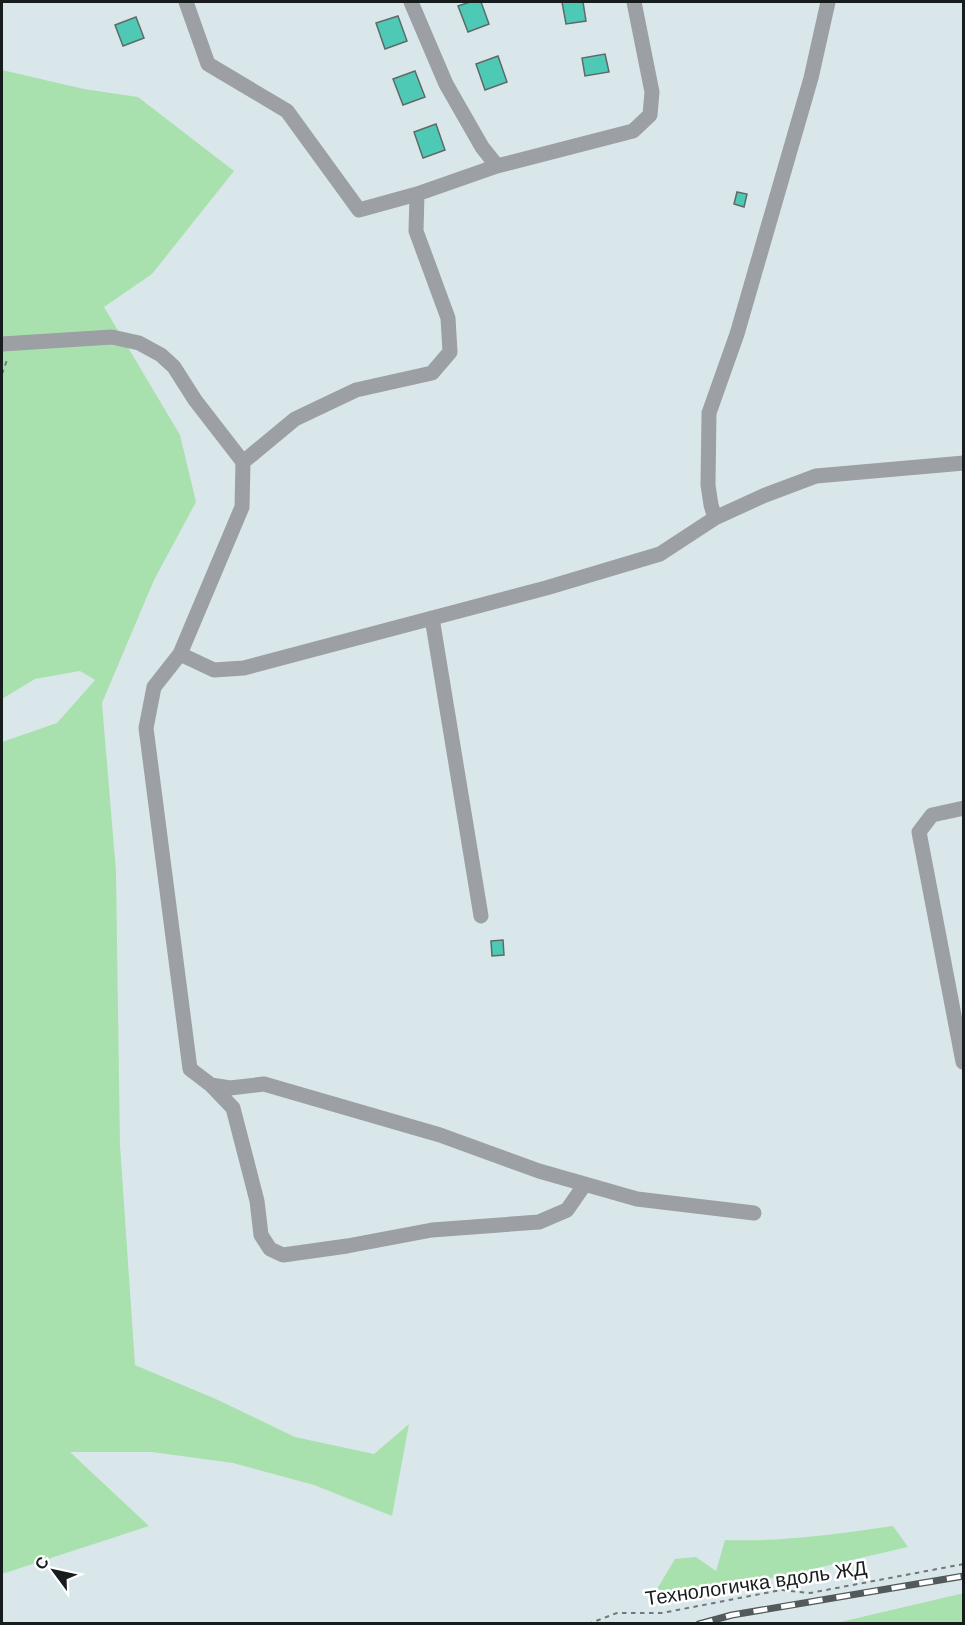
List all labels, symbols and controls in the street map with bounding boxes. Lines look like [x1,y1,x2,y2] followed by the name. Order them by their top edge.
[24,1541,84,1601] north arrow
[32,1553,52,1573] text: С
[644,1556,869,1609] street label: Технологичка вдоль ЖД

